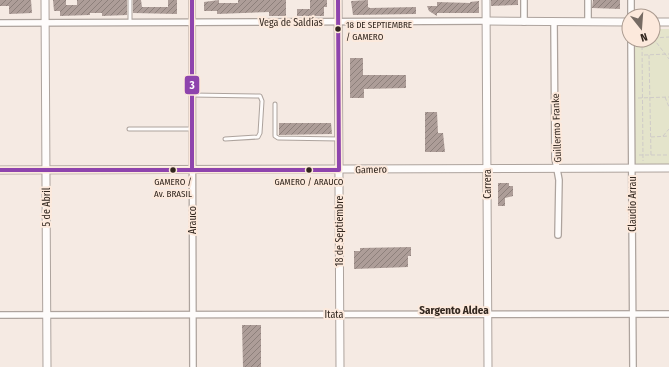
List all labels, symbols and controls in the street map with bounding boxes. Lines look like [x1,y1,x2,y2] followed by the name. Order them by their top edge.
[621,8,661,48] north arrow
[259,16,323,29] street label: Vega de Saldías
[346,20,412,42] place label: 18 DE SEPTIEMBRE / GAMERO
[333,24,343,34] marker: 18 DE SEPTIEMBRE / GAMERO
[639,30,649,44] text: N
[184,75,200,95] line badge: 3
[188,79,195,92] text: 3
[550,93,564,163] street label: Guillermo Franke
[355,164,387,176] street label: Gamero
[168,165,178,175] marker: GAMERO / Av. BRASIL
[304,165,314,175] marker: GAMERO / ARAUCO
[482,169,494,199] street label: Carrera
[627,176,639,232] street label: Claudio Arrau
[154,177,192,199] place label: GAMERO / Av. BRASIL
[274,177,344,187] place label: GAMERO / ARAUCO
[41,187,53,226] street label: 5 de Abril
[334,195,346,267] street label: 18 de Septiembre
[187,206,199,234] street label: Arauco
[419,304,489,317] district label: Sargento Aldea
[325,309,344,321] street label: Itata

